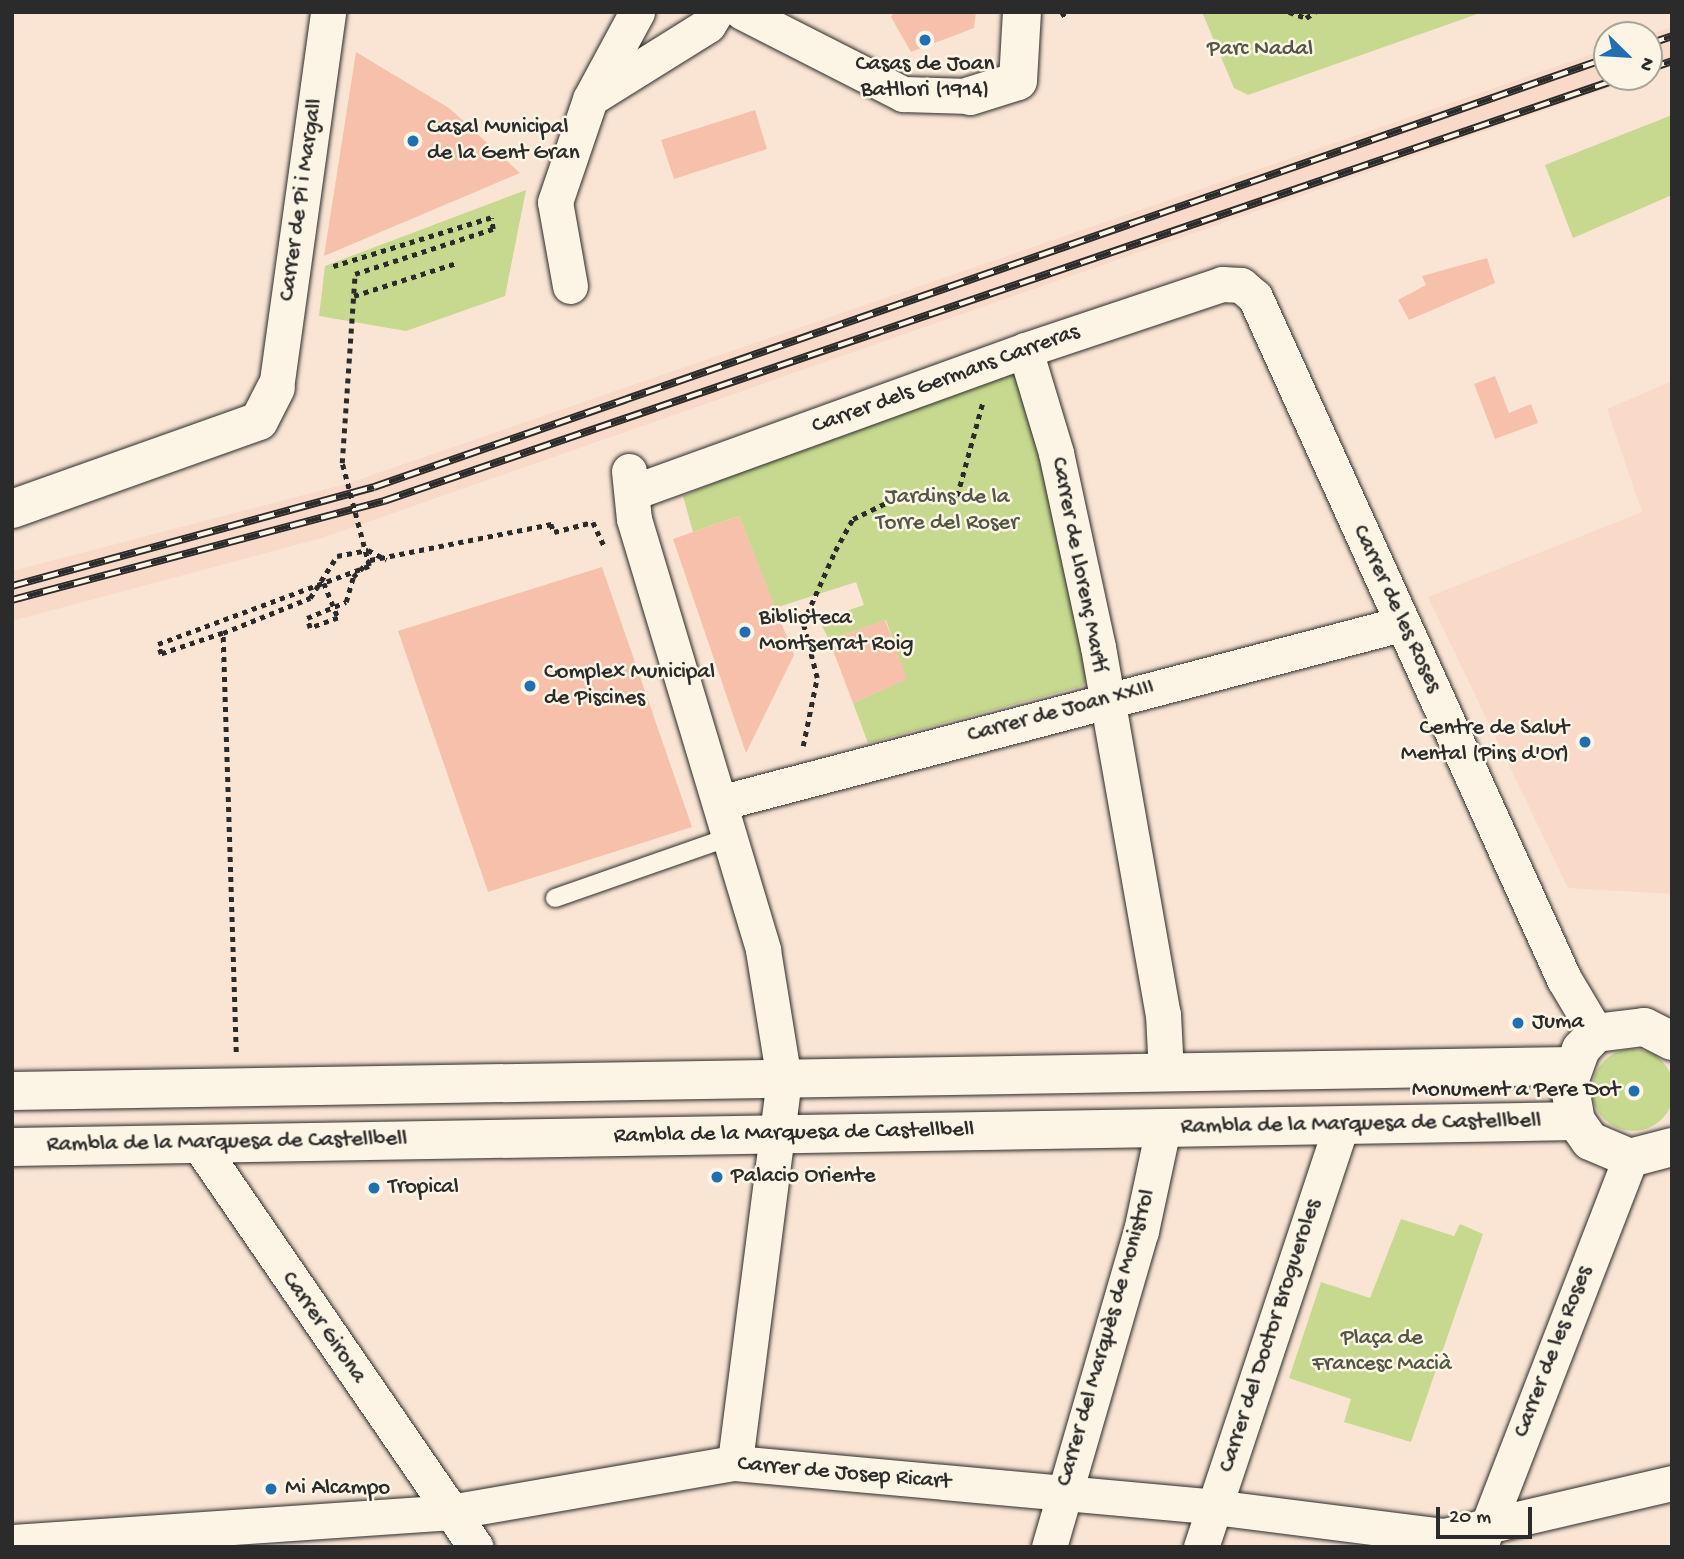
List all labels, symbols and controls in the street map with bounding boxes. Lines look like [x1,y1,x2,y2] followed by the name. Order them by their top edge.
[1593,21,1663,91] north arrow
[917,32,933,48] marker: Casas de Joan Batllori (1914)
[1207,36,1313,64] park label: Parc Nadal
[856,51,994,105] place label: Casas de Joan Batllori (1914)
[1633,54,1659,74] text: N
[274,97,330,303] street label: Carrer de Pi i Margall
[427,114,580,168] place label: Casal Municipal de la Gent Gran
[405,133,421,149] marker: Casal Municipal de la Gent Gran
[809,319,1083,441] street label: Carrer dels Germans Carreras
[1044,455,1112,675] street label: Carrer de Llorenç Martí
[876,484,1018,538] park label: Jardins de la Torre del Roser
[1345,521,1447,697] street label: Carrer de les Roses
[759,605,913,659] place label: Biblioteca Montserrat Roig
[737,624,753,640] marker: Biblioteca Montserrat Roig
[544,659,715,713] place label: Complex Municipal de Piscines
[965,674,1157,750] street label: Carrer de Joan XXIII
[522,678,538,694] marker: Complex Municipal de Piscines
[1401,715,1569,769] place label: Centre de Salut Mental (Pins d'Or)
[1575,732,1595,752] marker: Centre de Salut Mental (Pins d'Or)
[1532,1009,1584,1037] place label: Juma
[1510,1015,1526,1031] marker: Juma
[1412,1077,1620,1105] place label: Monument a Pere Dot
[1626,1083,1642,1099] marker: Monument a Pere Dot
[1180,1108,1542,1142] street label: Rambla de la Marquesa de Castellbell
[613,1117,975,1151] street label: Rambla de la Marquesa de Castellbell
[46,1126,408,1160] street label: Rambla de la Marquesa de Castellbell
[731,1163,876,1191] place label: Palacio Oriente
[709,1169,725,1185] marker: Palacio Oriente
[388,1174,459,1202] place label: Tropical
[366,1180,382,1196] marker: Tropical
[1051,1186,1163,1490] street label: Carrer del Marquès de Monistrol
[1214,1196,1328,1476] street label: Carrer del Doctor Brogueroles
[1509,1262,1599,1442] street label: Carrer de les Roses
[274,1267,372,1389] street label: Carrer Girona
[1312,1325,1452,1379] park label: Plaça de Francesc Macià
[736,1451,952,1497] street label: Carrer de Josep Ricart
[285,1475,390,1503] place label: Mi Alcampo
[263,1481,279,1497] marker: Mi Alcampo
[1439,1492,1535,1536] scale bar
[1449,1506,1491,1531] text: 20 m

